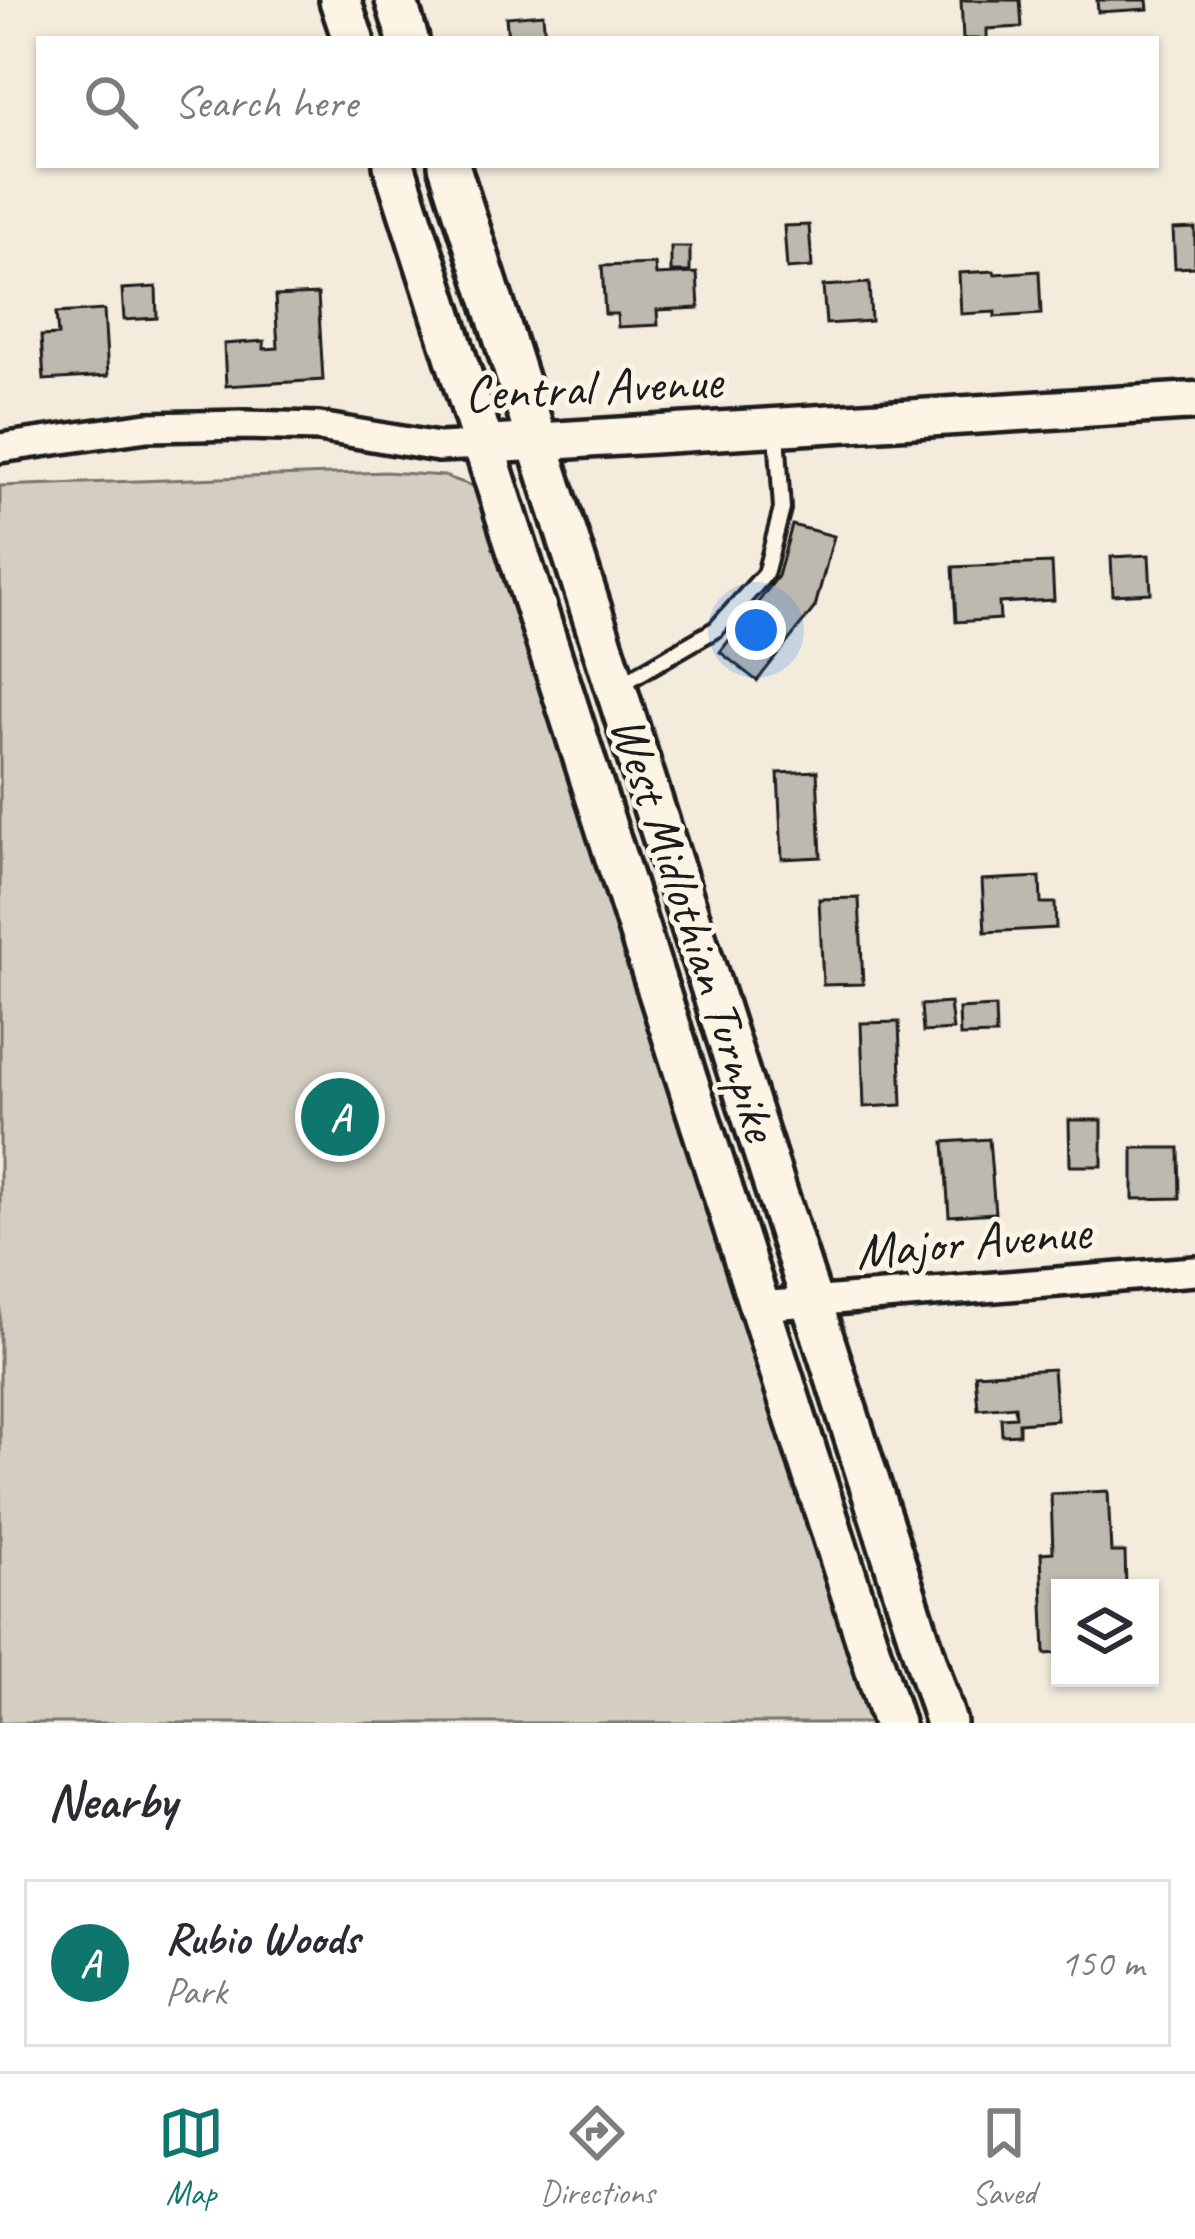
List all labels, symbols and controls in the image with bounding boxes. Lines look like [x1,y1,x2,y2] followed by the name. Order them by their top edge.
[36,36,1159,168] search box
[78,69,144,135] icon: search
[174,74,357,131] text: Search here
[463,348,727,426] street label: Central Avenue
[726,600,786,660] your location
[596,708,795,1151] street label: West Midlothian Turnpike
[301,1072,379,1162] pin: A
[853,1199,1096,1283] street label: Major Avenue
[1051,1579,1159,1687] map controls
[1051,1579,1159,1687] button: layers
[48,1769,176,1833] text: Nearby
[165,1910,359,1967] text: Rubio Woods
[80,1939,100,1988] text: A
[1060,1939,1144,1988] text: 150 m
[165,1967,227,2016] text: Park
[158,2100,224,2214] tab: Map
[540,2100,655,2214] tab: Directions
[971,2100,1037,2214] tab: Saved

